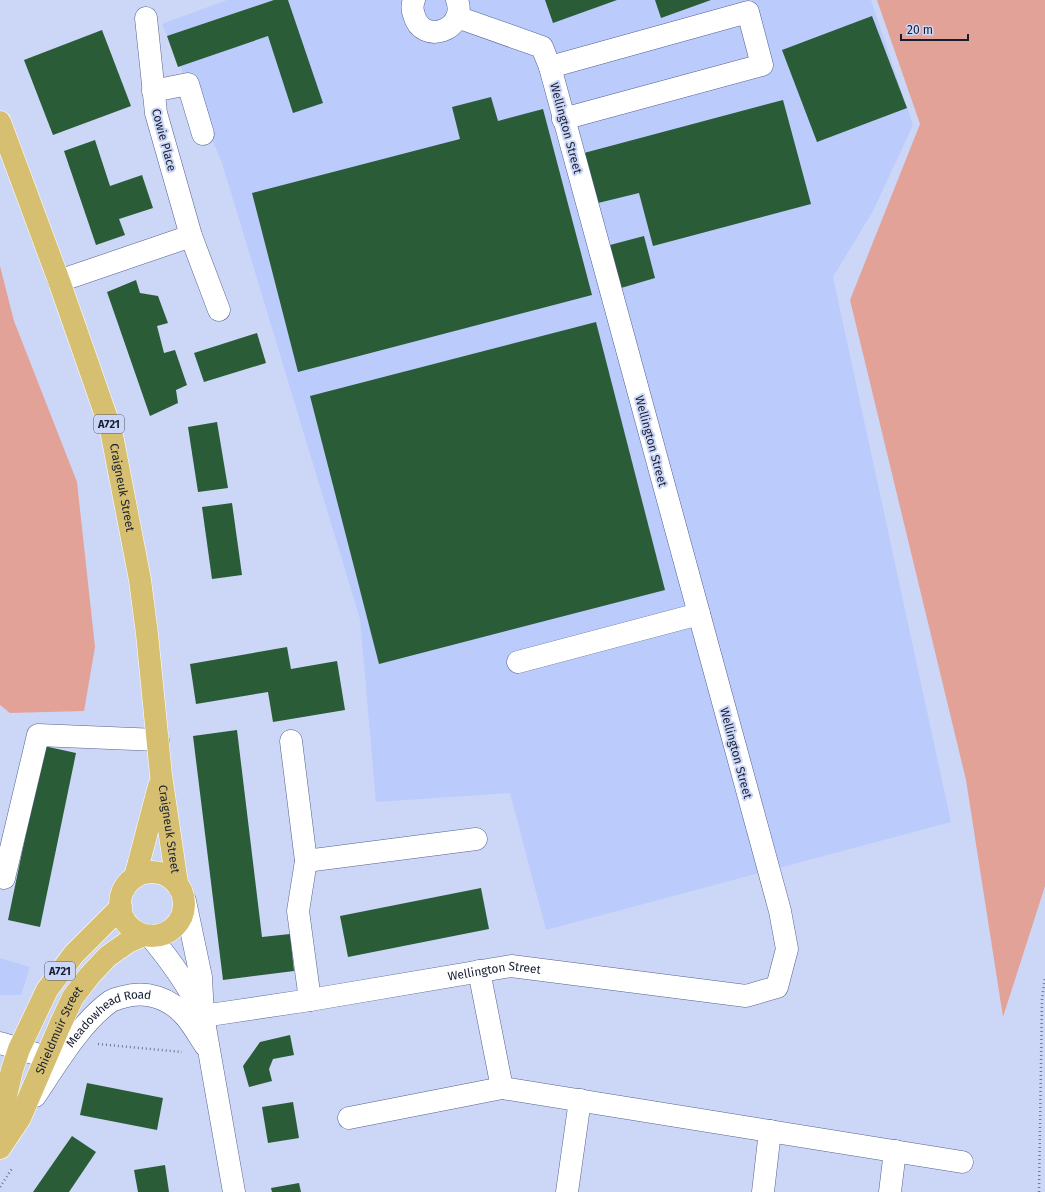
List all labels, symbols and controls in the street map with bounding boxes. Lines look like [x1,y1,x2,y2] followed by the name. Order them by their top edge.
[901,16,968,42] scale bar
[907,23,933,37] text: 20 m
[547,81,585,176] street label: Wellington Street
[149,107,179,173] street label: Cowie Place
[632,394,670,489] street label: Wellington Street
[94,415,124,433] road number: A721
[107,442,138,533] street label: Craigneuk Street
[717,706,755,801] street label: Wellington Street
[156,784,183,875] street label: Craigneuk Street
[447,959,542,984] street label: Wellington Street
[45,962,75,980] road number: A721
[33,983,86,1076] street label: Shieldmuir Street
[63,987,152,1050] street label: Meadowhead Road

